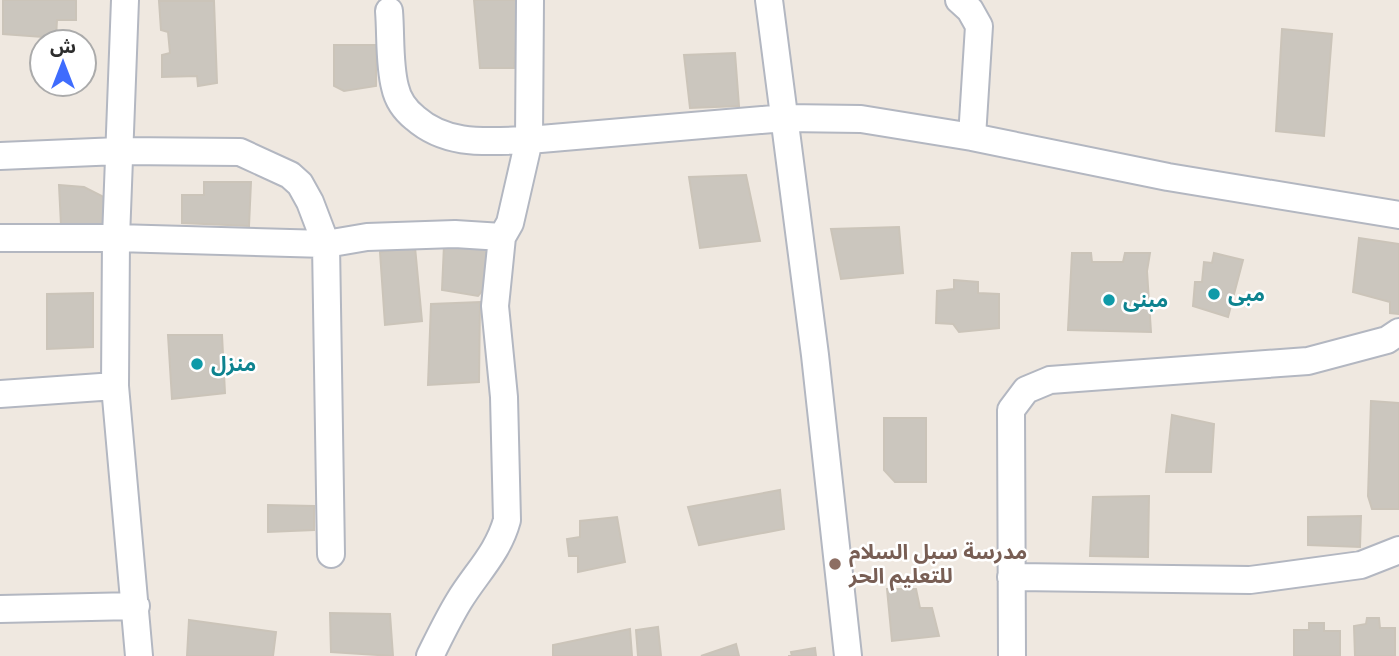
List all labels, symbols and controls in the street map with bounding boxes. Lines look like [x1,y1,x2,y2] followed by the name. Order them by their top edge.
[28,28,98,98] north arrow
[50,36,76,60] text: ش
[1228,282,1265,309] place label: مبى
[1206,286,1222,302] marker: مبى
[1123,288,1168,315] place label: مبنى
[1101,292,1117,308] marker: مبنى
[211,352,256,379] place label: منزل
[189,356,205,372] marker: منزل
[848,540,1027,591] place label: مدرسة سبل السلام للتعليم الحر
[827,556,843,572] marker: مدرسة سبل السلام للتعليم الحر

